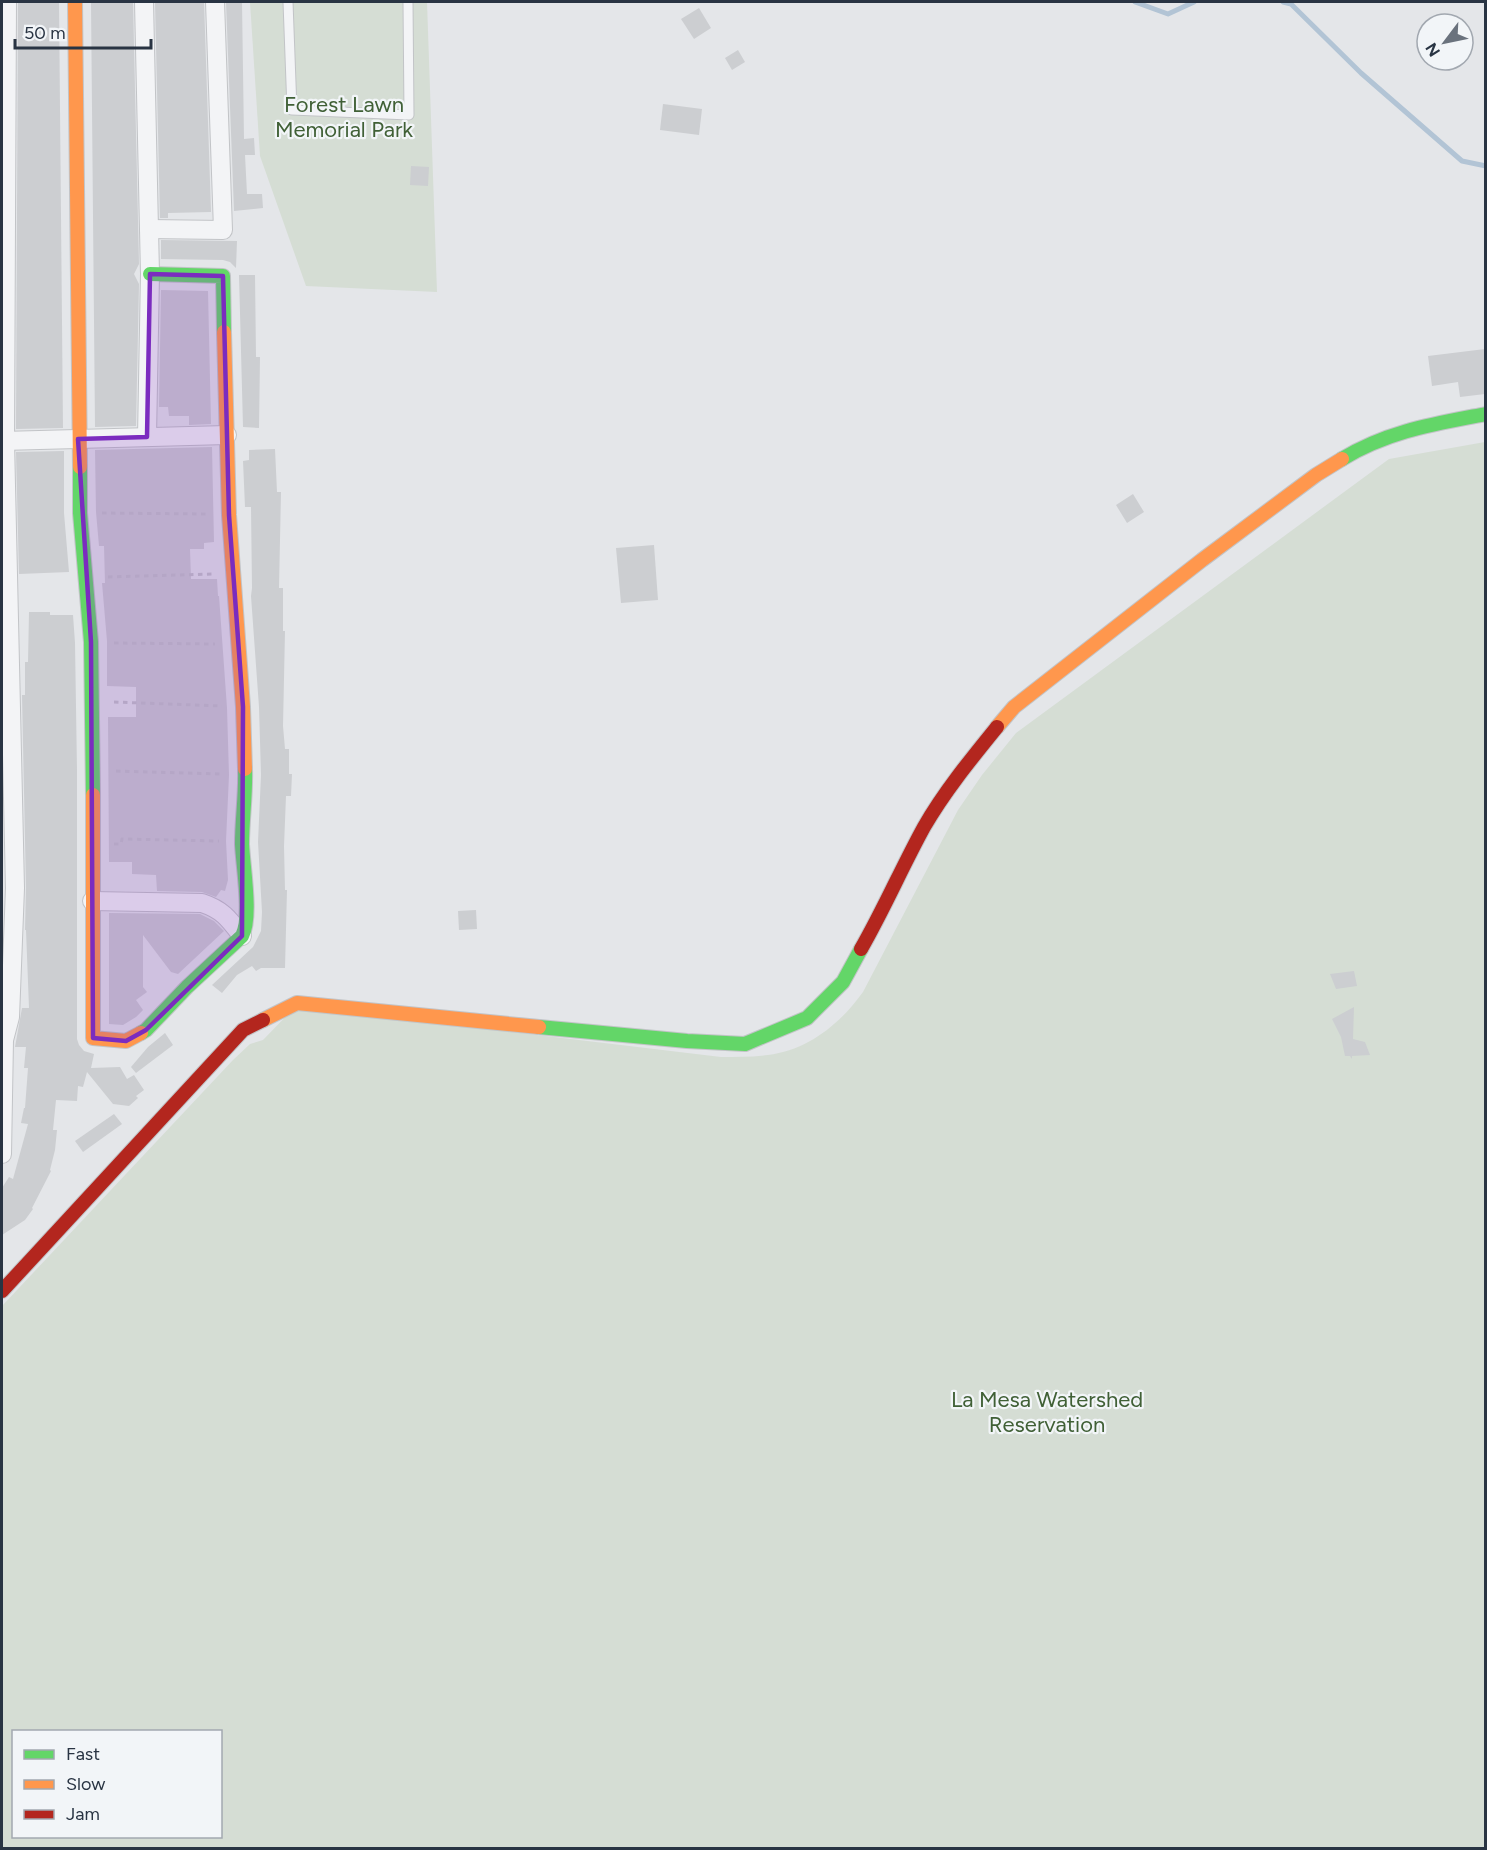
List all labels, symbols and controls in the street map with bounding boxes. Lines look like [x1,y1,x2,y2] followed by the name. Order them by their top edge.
[15,12,152,50] scale bar
[1415,12,1475,72] north arrow
[24,22,66,44] text: 50 m
[1421,39,1444,60] text: N
[275,91,413,143] park label: Forest Lawn Memorial Park
[951,1386,1143,1438] park label: La Mesa Watershed Reservation
[12,1730,222,1838] legend
[66,1743,100,1765] text: Fast
[66,1773,105,1795] text: Slow
[66,1803,100,1825] text: Jam

